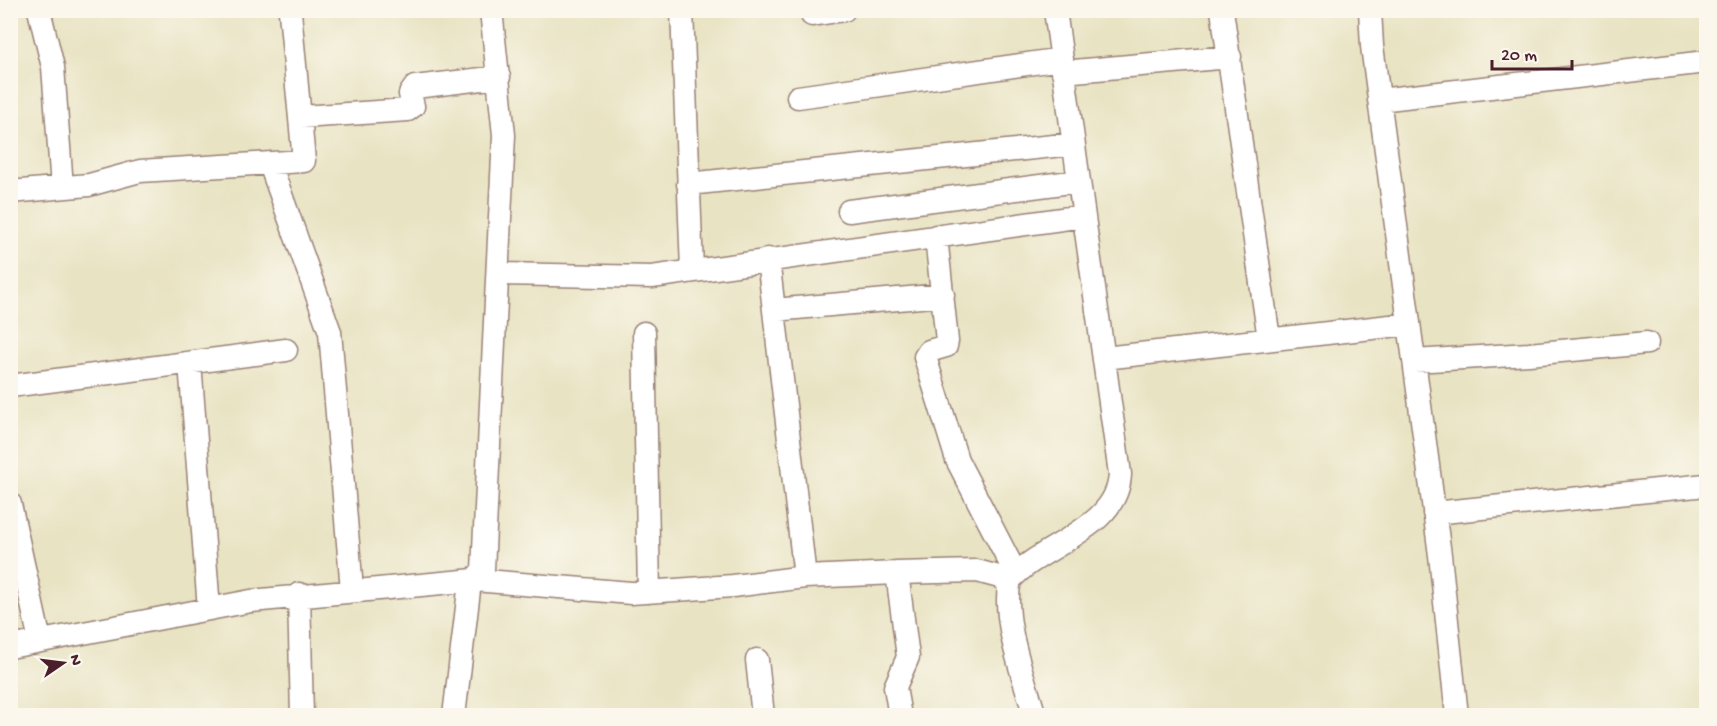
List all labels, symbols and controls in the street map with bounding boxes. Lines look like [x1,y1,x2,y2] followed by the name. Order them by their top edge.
[1492,33,1572,71] scale bar
[1501,46,1537,67] text: 20 m
[33,633,93,693] north arrow
[64,653,85,668] text: N

